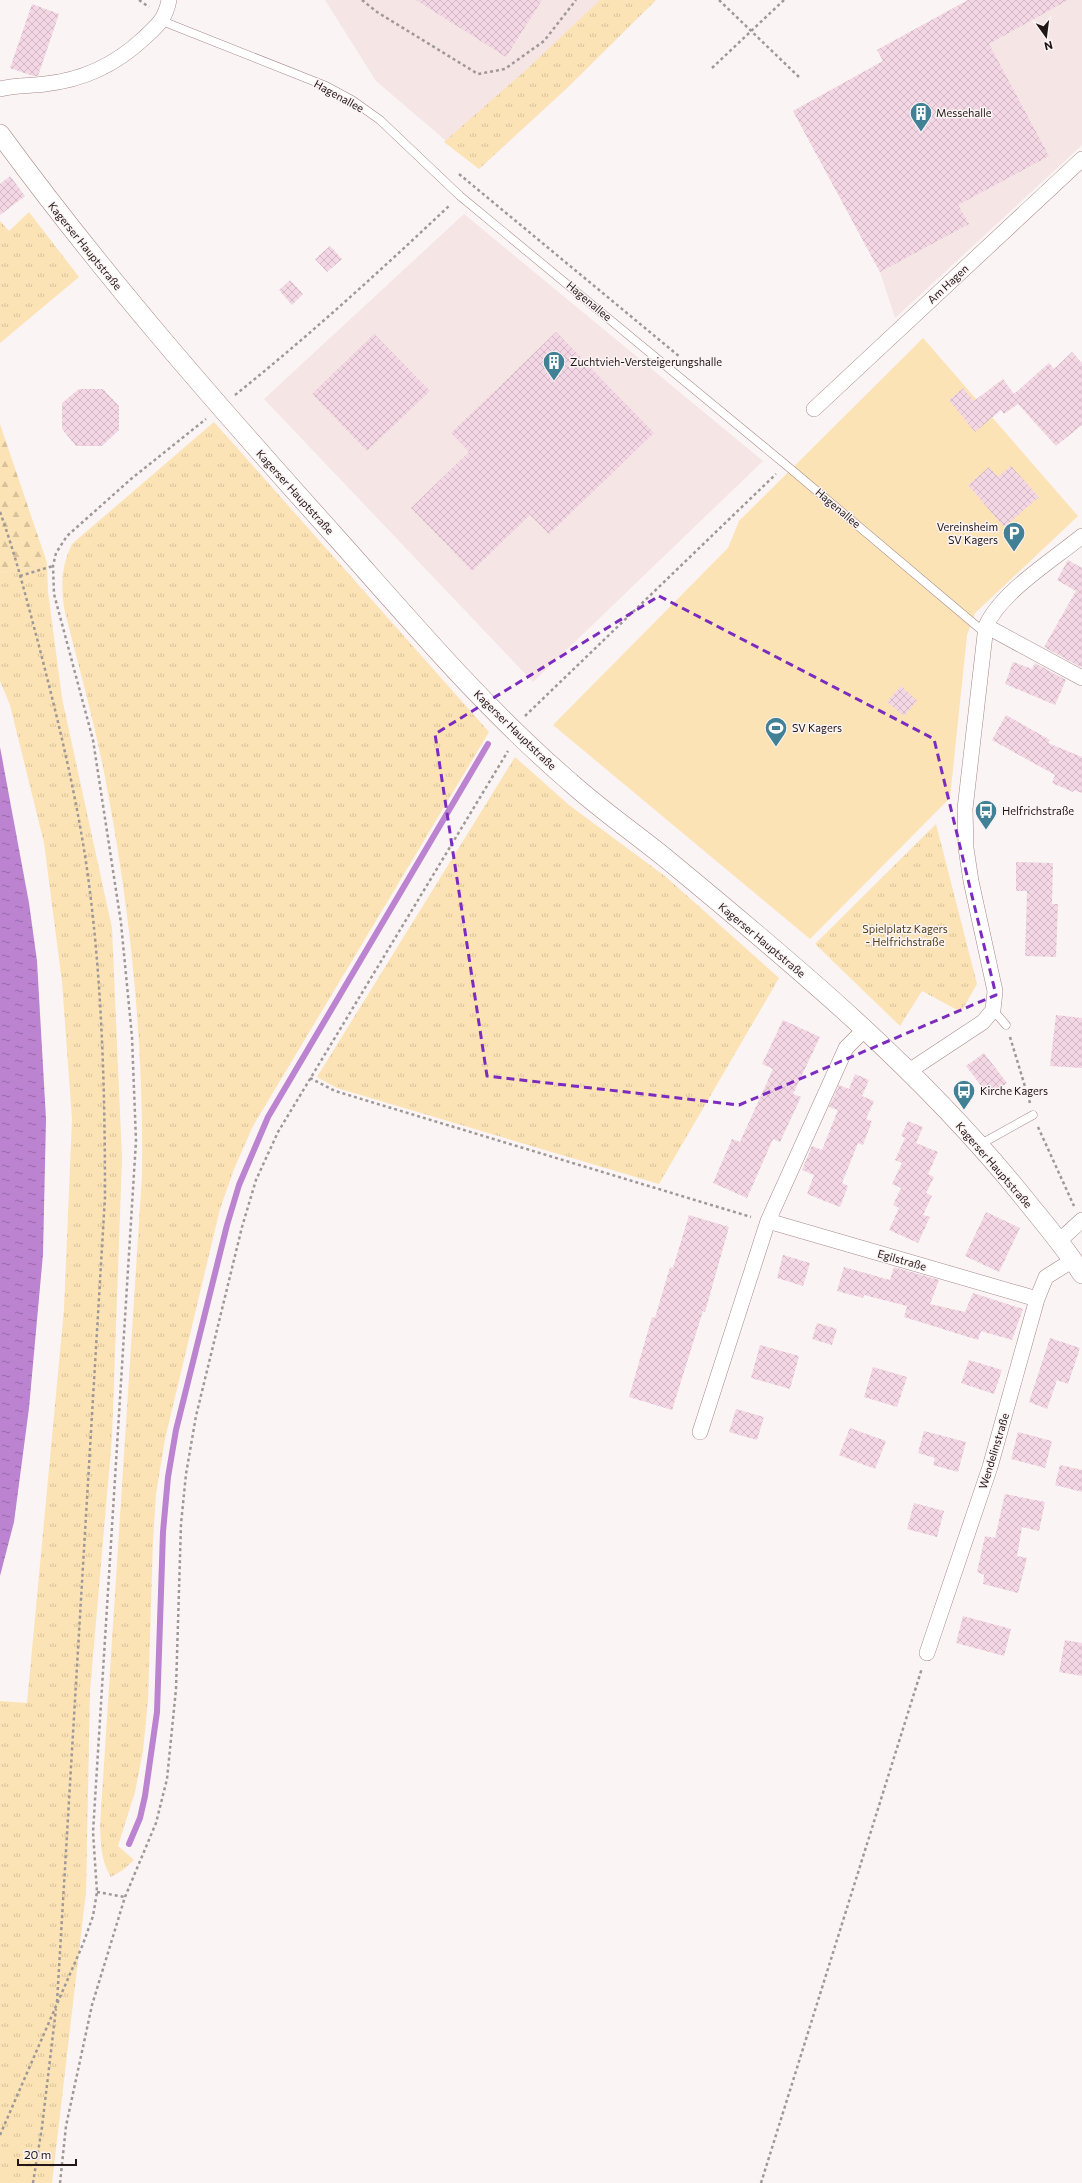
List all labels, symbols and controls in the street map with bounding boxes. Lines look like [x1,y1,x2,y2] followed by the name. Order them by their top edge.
[1026,16,1066,56] north arrow
[1043,39,1054,53] text: N
[312,77,367,115] street label: Hagenallee
[908,100,934,133] building icon: Messehalle
[936,106,992,119] place label: Messehalle
[46,199,125,292] street label: Kagerser Hauptstraße
[924,261,971,306] street label: Am Hagen
[564,278,615,323] street label: Hagenallee
[541,349,567,382] building icon: Zuchtvieh-Versteigerungshalle
[570,355,722,368] place label: Zuchtvieh-Versteigerungshalle
[254,447,337,537] street label: Kagerser Hauptstraße
[813,485,864,530] street label: Hagenallee
[937,520,998,546] place label: Vereinsheim SV Kagers
[1001,520,1027,553] parking icon: Vereinsheim SV Kagers
[471,687,559,772] street label: Kagerser Hauptstraße
[763,715,789,748] sports icon: SV Kagers
[792,721,842,734] place label: SV Kagers
[973,798,999,831] bus stop icon: Helfrichstraße
[1002,804,1074,817] place label: Helfrichstraße
[716,899,809,980] street label: Kagerser Hauptstraße
[862,922,948,948] park label: Spielplatz Kagers - Helfrichstraße
[951,1078,977,1111] bus stop icon: Kirche Kagers
[980,1084,1048,1097] place label: Kirche Kagers
[954,1119,1035,1210] street label: Kagerser Hauptstraße
[876,1246,928,1273] street label: Egilstraße
[976,1411,1011,1490] street label: Wendelinstraße
[18,2141,76,2167] scale bar
[24,2147,51,2161] text: 20 m

